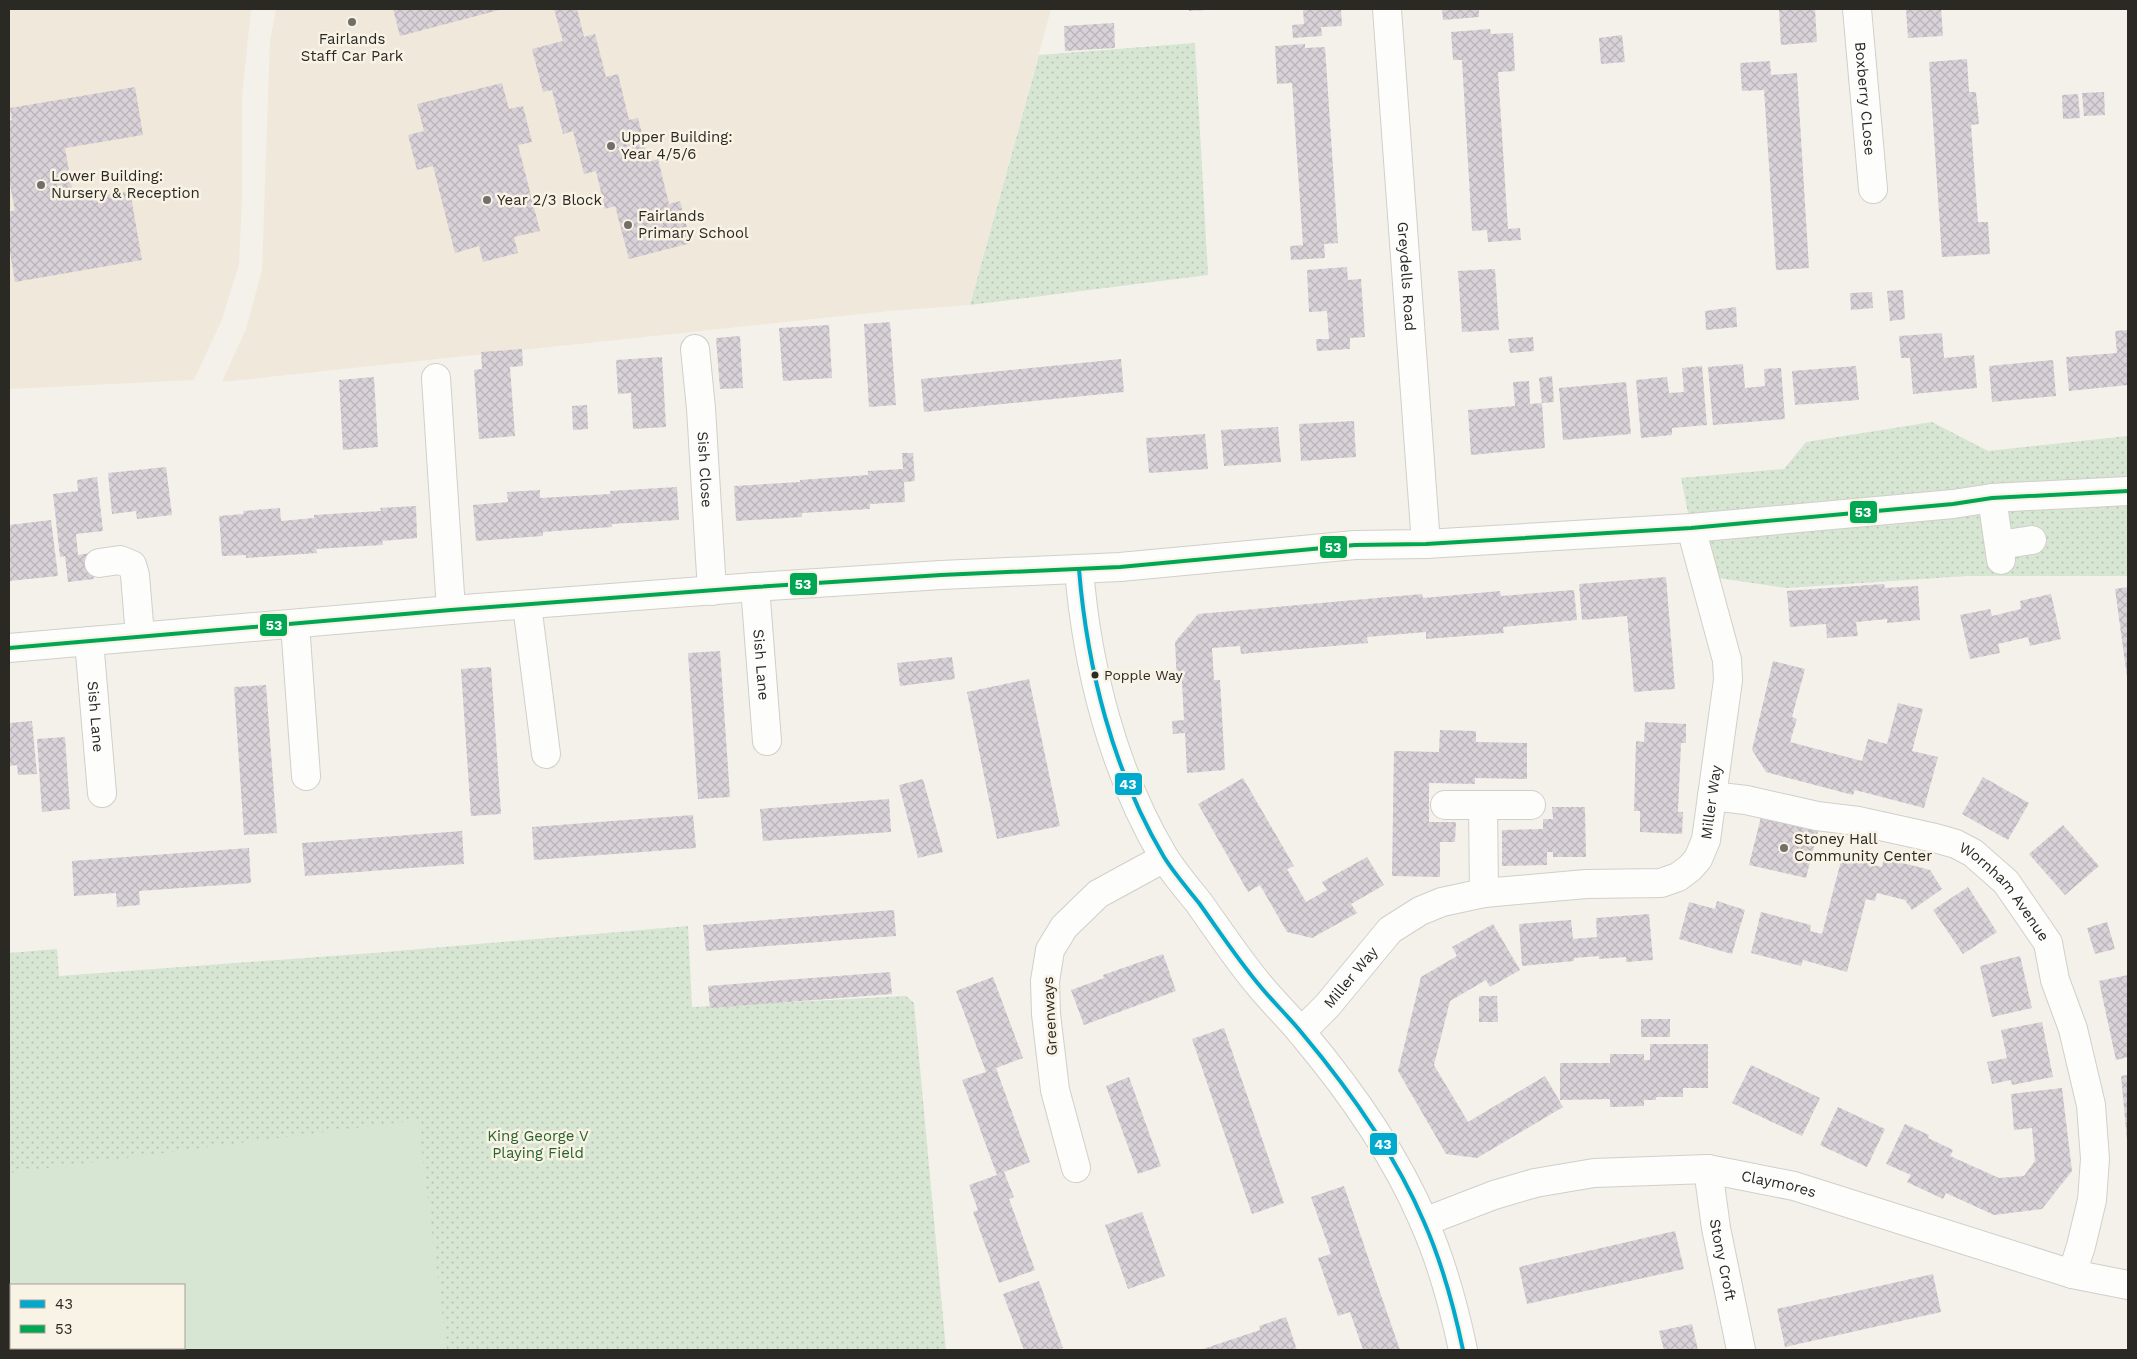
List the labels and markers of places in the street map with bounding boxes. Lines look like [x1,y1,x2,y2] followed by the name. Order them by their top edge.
[346,16,358,28] marker: Fairlands Staff Car Park
[301,30,404,65] place label: Fairlands Staff Car Park
[621,128,733,163] place label: Upper Building: Year 4/5/6
[605,140,617,152] marker: Upper Building: Year 4/5/6
[51,167,200,202] place label: Lower Building: Nursery & Reception
[35,179,47,191] marker: Lower Building: Nursery & Reception
[497,191,602,209] place label: Year 2/3 Block
[481,194,493,206] marker: Year 2/3 Block
[638,207,749,242] place label: Fairlands Primary School
[622,219,634,231] marker: Fairlands Primary School
[1104,667,1184,683] place label: Popple Way
[1090,670,1100,680] marker: Popple Way
[1794,830,1932,865] place label: Stoney Hall Community Center
[1778,842,1790,854] marker: Stoney Hall Community Center

